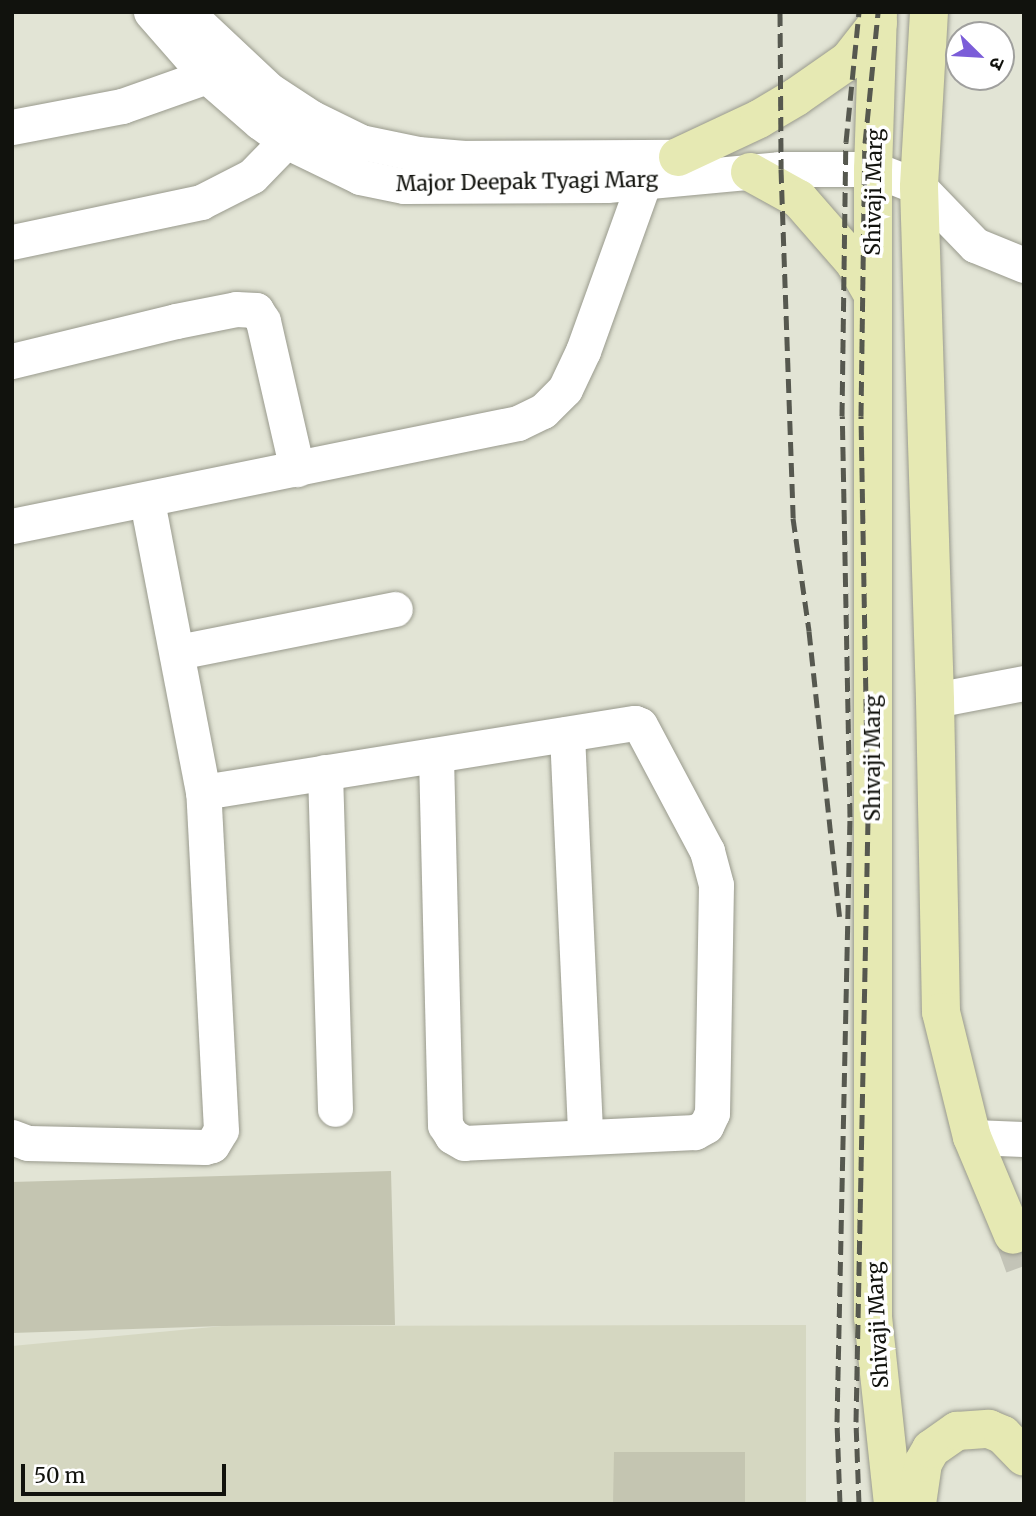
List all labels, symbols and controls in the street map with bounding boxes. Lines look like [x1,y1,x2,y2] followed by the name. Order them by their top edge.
[945,21,1015,91] north arrow
[984,54,1011,74] text: उ
[860,128,888,256] street label: Shivaji Marg
[396,167,658,197] street label: Major Deepak Tyagi Marg
[860,694,886,822] street label: Shivaji Marg
[862,1261,894,1389] street label: Shivaji Marg
[24,1450,229,1494] scale bar
[34,1462,85,1489] text: 50 m

